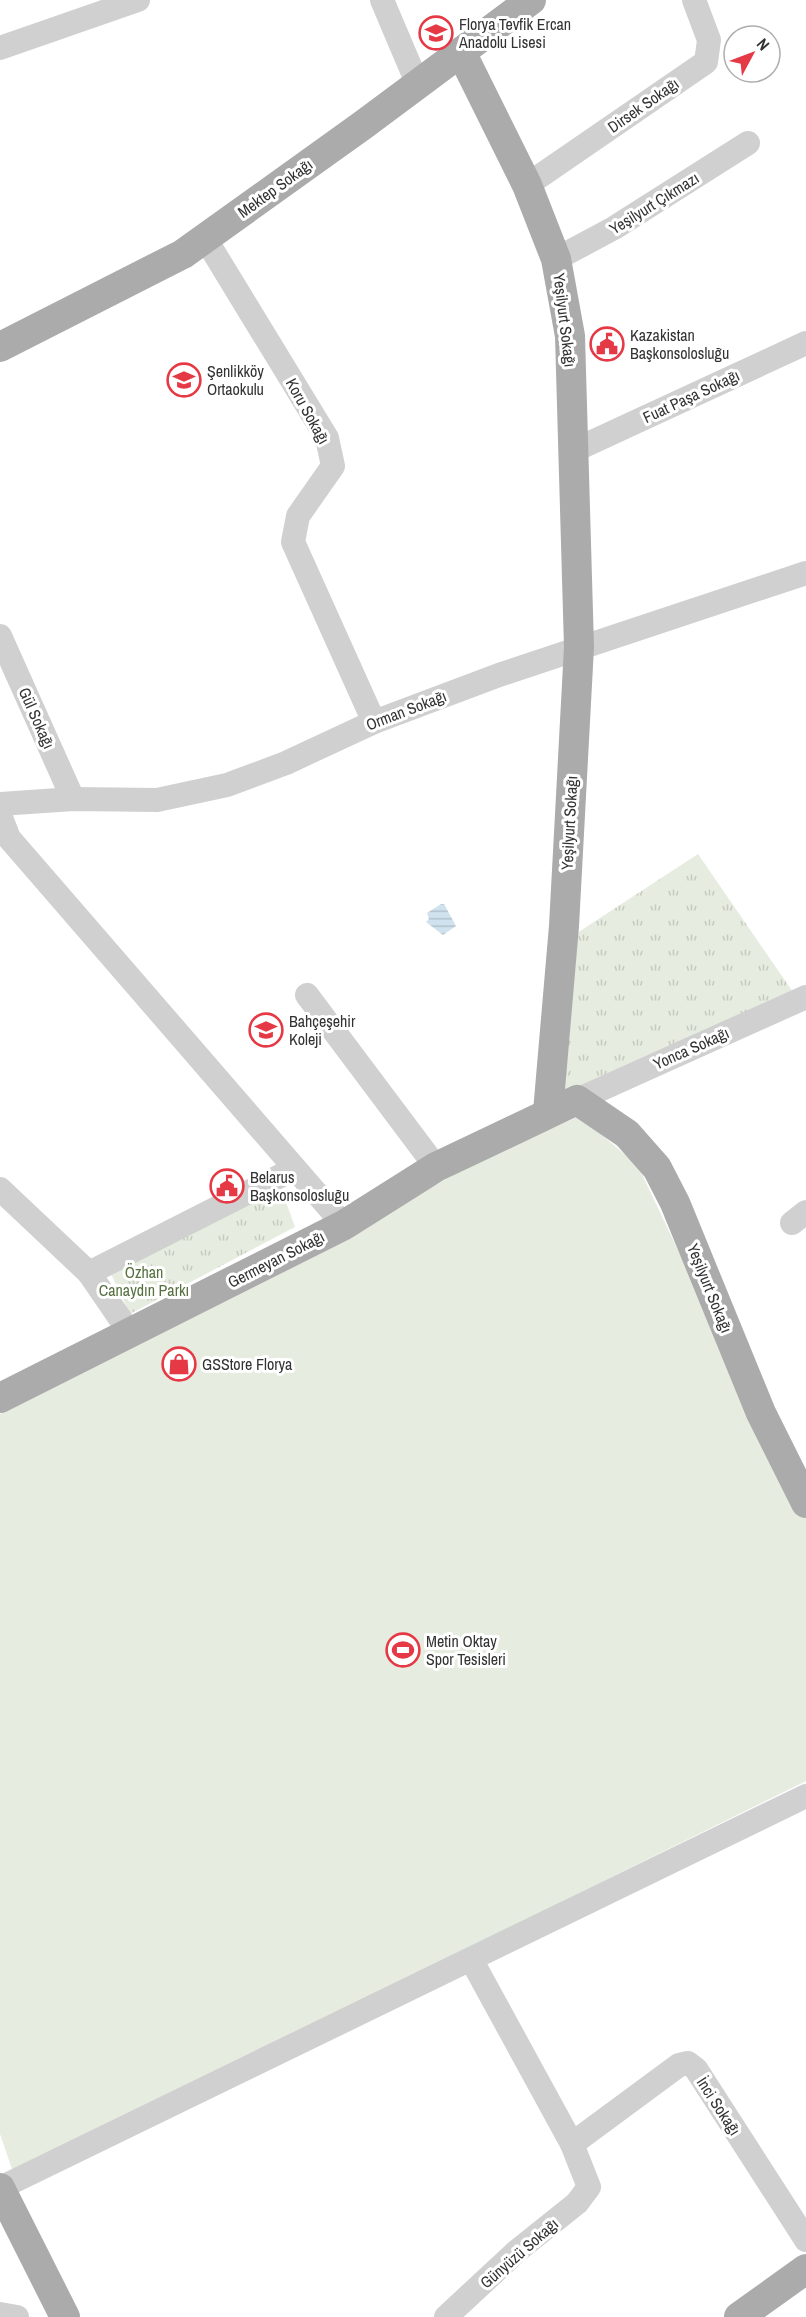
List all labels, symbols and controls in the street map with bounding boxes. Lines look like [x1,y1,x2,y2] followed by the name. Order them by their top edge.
[458,13,571,53] place label: Florya Tevfik Ercan Anadolu Lisesi
[418,15,454,51] school or university icon: Florya Tevfik Ercan Anadolu Lisesi
[722,24,782,84] north arrow
[752,33,775,55] text: N
[603,72,683,138] street label: Dirsek Sokağı
[233,153,317,223] street label: Mektep Sokağı
[605,167,703,239] street label: Yeşilyurt Çıkmazı
[548,272,582,368] street label: Yeşilyurt Sokağı
[630,324,729,364] place label: Kazakistan Başkonsolosluğu
[589,326,625,362] public building icon: Kazakistan Başkonsolosluğu
[207,360,264,400] place label: Şenlikköy Ortaokulu
[166,362,202,398] school or university icon: Şenlikköy Ortaokulu
[639,364,743,428] street label: Fuat Paşa Sokağı
[281,374,335,448] street label: Koru Sokağı
[14,684,60,752] street label: Gül Sokağı
[363,685,449,735] street label: Orman Sokağı
[556,775,582,871] street label: Yeşilyurt Sokağı
[289,1010,356,1050] place label: Bahçeşehir Koleji
[248,1012,284,1048] school or university icon: Bahçeşehir Koleji
[650,1022,732,1074] street label: Yonca Sokağı
[250,1166,349,1206] place label: Belarus Başkonsolosluğu
[209,1168,245,1204] public building icon: Belarus Başkonsolosluğu
[224,1225,328,1293] street label: Germeyan Sokağı
[682,1240,738,1336] street label: Yeşilyurt Sokağı
[99,1261,189,1301] park label: Özhan Canaydın Parkı
[161,1346,197,1382] shop icon: GSStore Florya
[202,1353,293,1375] place label: GSStore Florya
[426,1630,506,1670] place label: Metin Oktay Spor Tesisleri
[385,1632,421,1668] sports icon: Metin Oktay Spor Tesisleri
[692,2072,746,2140] street label: İnci Sokağı
[475,2213,563,2293] street label: Günyüzü Sokağı

